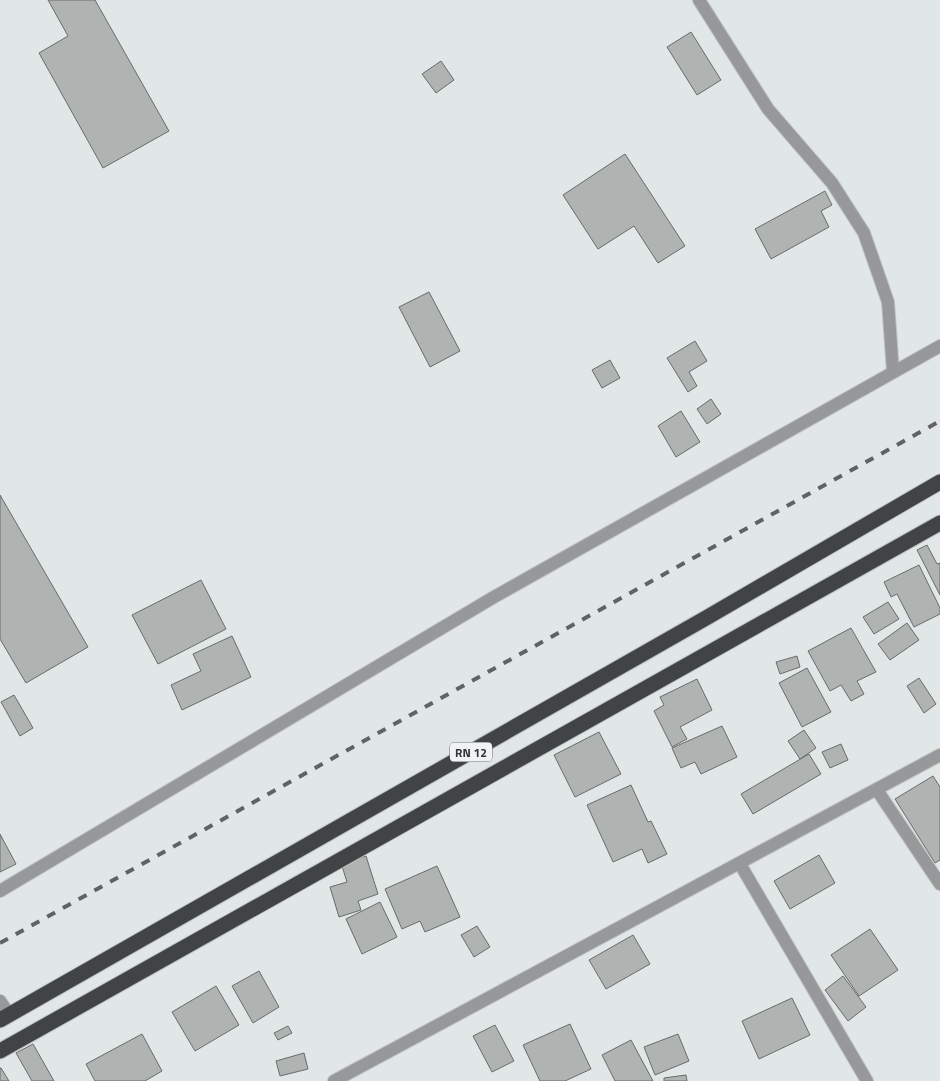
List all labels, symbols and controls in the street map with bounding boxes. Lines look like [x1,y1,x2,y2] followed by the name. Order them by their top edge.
[450,742,492,762] road number: RN 12

